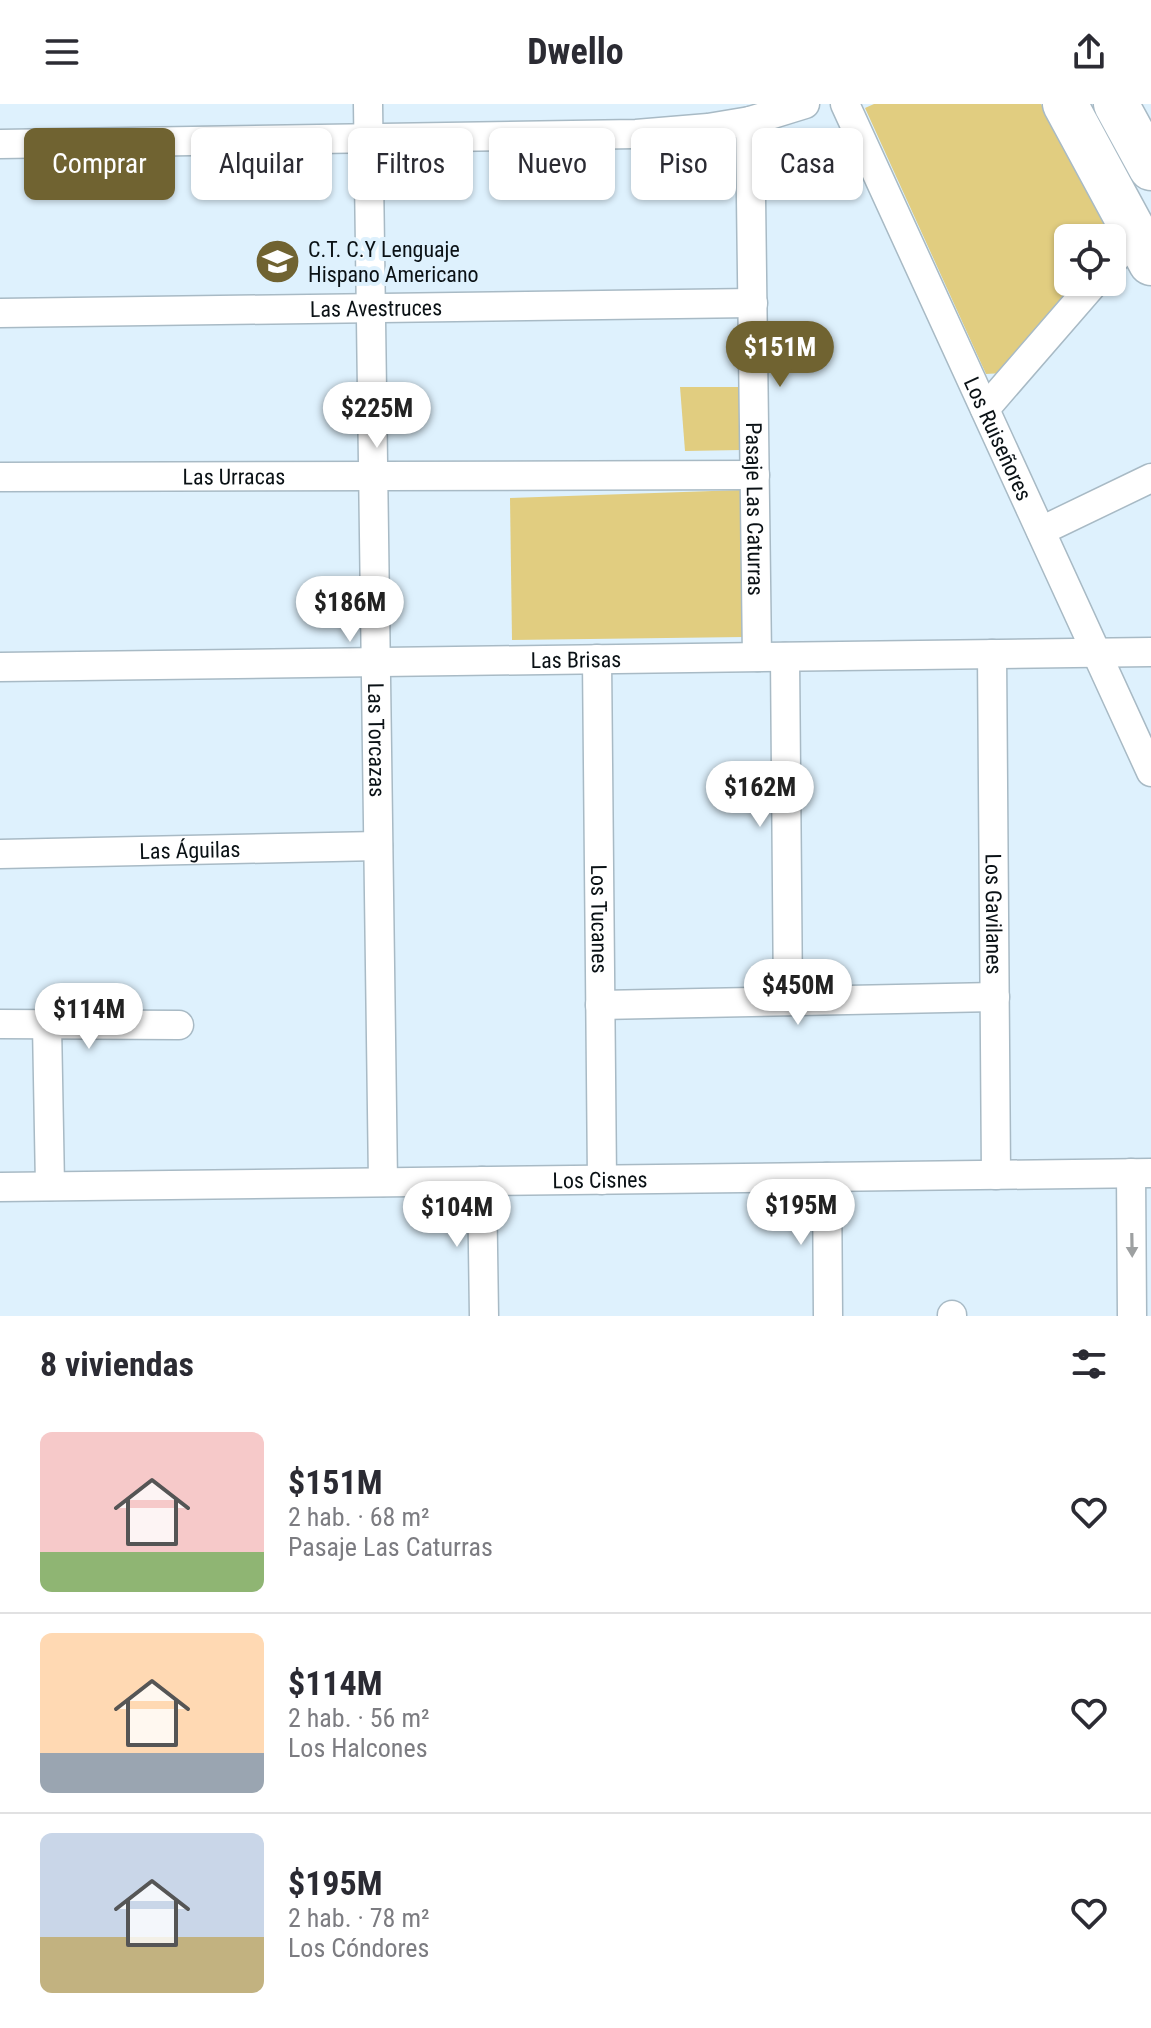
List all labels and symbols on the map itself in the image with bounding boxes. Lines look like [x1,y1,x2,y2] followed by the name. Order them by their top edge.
[308,237,479,287] place label: C.T. C.Y Lenguaje Hispano Americano
[253,238,301,286] school or university icon: C.T. C.Y Lenguaje Hispano Americano
[310,295,442,322] street label: Las Avestruces
[724,321,836,389] pin: $151M
[959,373,1037,504] street label: Los Ruiseñores
[321,382,433,450] pin: $225M
[741,422,768,596] street label: Pasaje Las Caturras
[183,464,285,490] street label: Las Urracas
[294,576,406,644] pin: $186M
[531,647,621,673] street label: Las Brisas
[363,682,390,797] street label: Las Torcazas
[704,761,816,829] pin: $162M
[139,837,241,864] street label: Las Águilas
[981,853,1006,975] street label: Los Gavilanes
[586,864,612,974] street label: Los Tucanes
[742,959,854,1027] pin: $450M
[33,983,145,1051] pin: $114M
[552,1167,648,1193] street label: Los Cisnes
[745,1179,857,1247] pin: $195M
[401,1181,513,1249] pin: $104M
[1126,1233,1138,1258] one-way arrow

